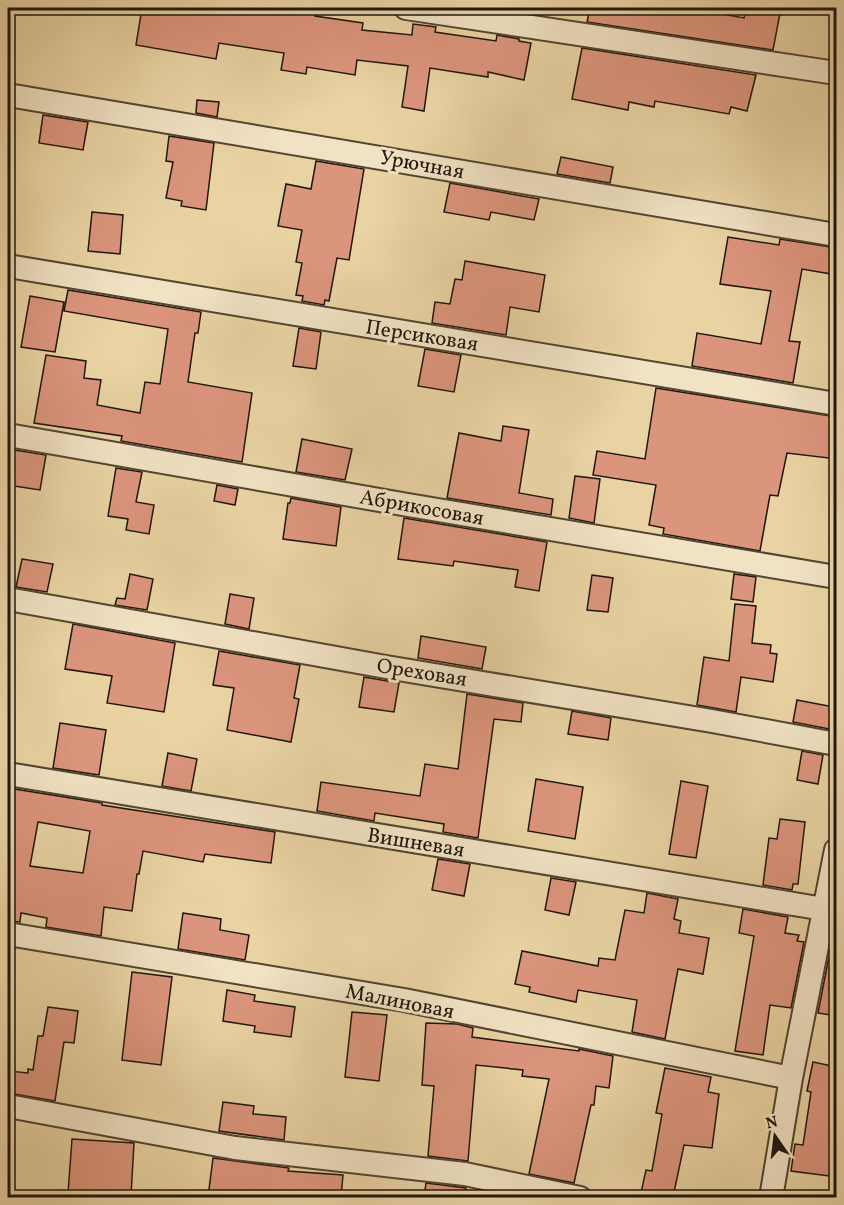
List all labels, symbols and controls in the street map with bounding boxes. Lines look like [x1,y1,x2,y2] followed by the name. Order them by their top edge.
[377,144,466,187] street label: Урючная
[363,313,480,360] street label: Персиковая
[357,483,486,534] street label: Абрикосовая
[375,652,469,695] street label: Ореховая
[365,821,467,865] street label: Вишневая
[343,978,457,1027] street label: Малиновая
[745,1106,805,1166] north arrow
[764,1111,781,1135] text: N

